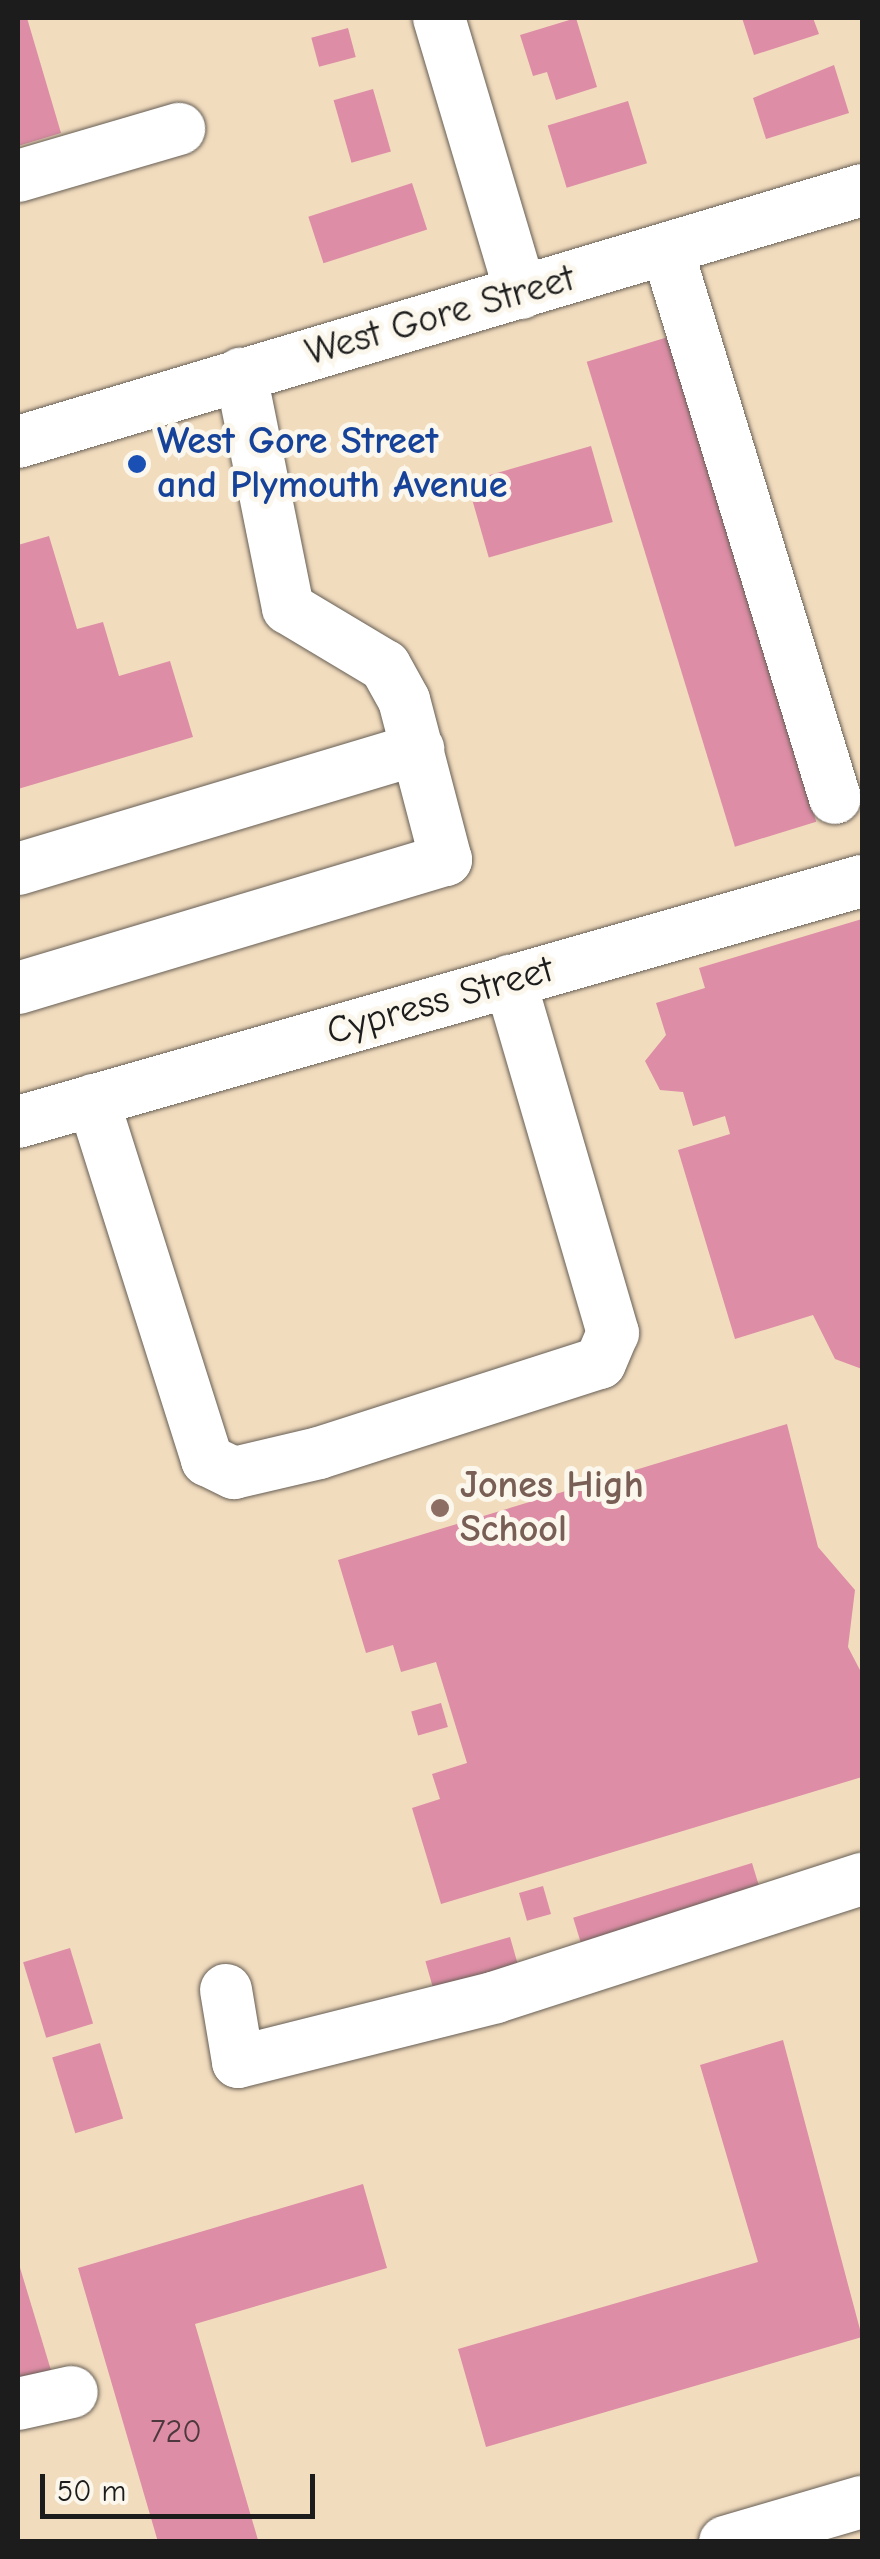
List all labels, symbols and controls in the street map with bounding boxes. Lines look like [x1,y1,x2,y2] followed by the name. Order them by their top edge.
[300,256,580,376] street label: West Gore Street
[157,419,507,508] place label: West Gore Street and Plymouth Avenue
[126,453,148,475] marker: West Gore Street and Plymouth Avenue
[322,947,558,1055] street label: Cypress Street
[460,1463,644,1552] place label: Jones High School
[429,1497,451,1519] marker: Jones High School
[150,2413,202,2451] house number: 720
[45,2454,320,2516] scale bar
[57,2474,126,2509] text: 50 m

